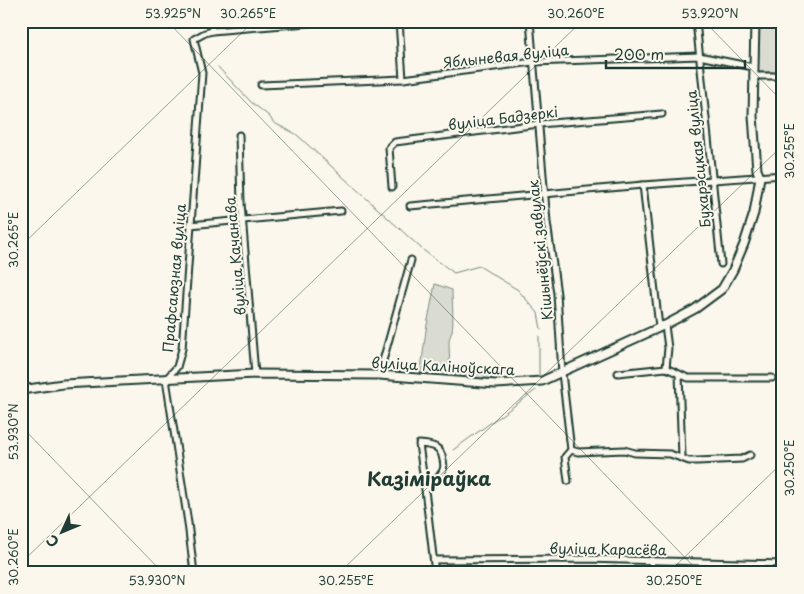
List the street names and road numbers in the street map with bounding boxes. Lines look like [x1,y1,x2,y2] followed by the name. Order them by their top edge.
[442,39,570,73] street label: Яблыневая вуліца
[680,89,716,229] street label: Бухарэсцкая вуліца
[447,101,559,135] street label: вуліца Бадзеркі
[522,178,558,321] street label: Кішынёўскі завулак
[219,195,251,316] street label: вуліца Качанава
[157,202,191,353] street label: Прафсаюзная вуліца
[371,352,516,380] street label: вуліца Каліноўскага
[549,537,667,561] street label: вуліца Карасёва

